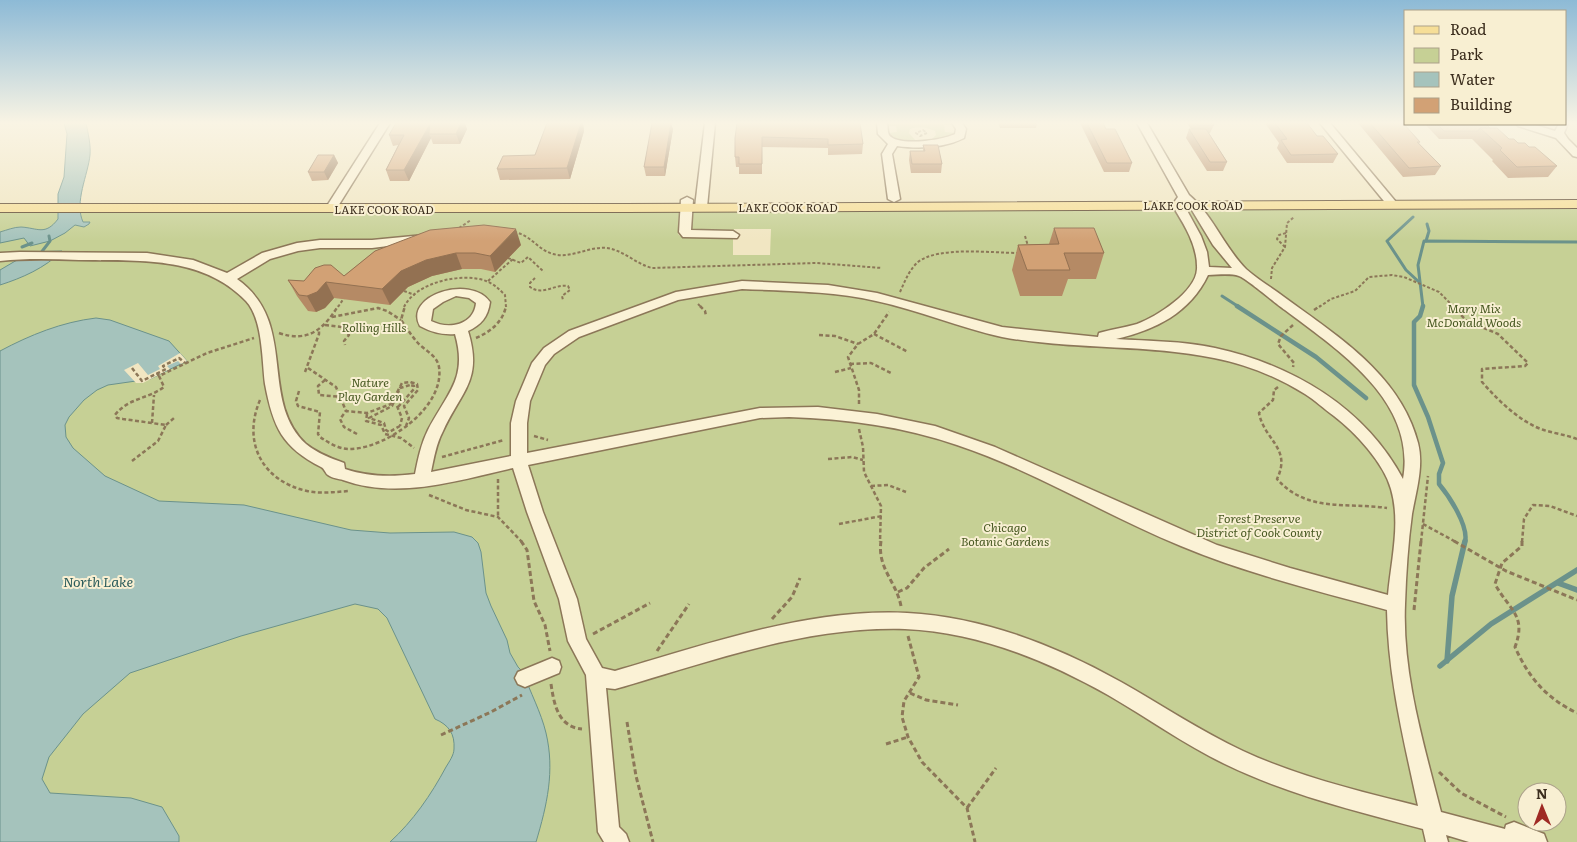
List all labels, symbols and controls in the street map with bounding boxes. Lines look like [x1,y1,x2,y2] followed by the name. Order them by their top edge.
[1404,10,1567,125] legend
[1450,17,1486,40] text: Road
[1450,42,1484,65] text: Park
[1450,67,1495,90] text: Water
[1450,92,1512,115] text: Building
[1143,197,1243,213] street label: LAKE COOK ROAD
[738,199,838,215] street label: LAKE COOK ROAD
[334,201,434,217] street label: LAKE COOK ROAD
[1427,299,1521,331] park label: Mary Mix McDonald Woods
[341,318,407,336] park label: Rolling Hills
[338,373,402,405] park label: Nature Play Garden
[1196,509,1322,541] park label: Forest Preserve District of Cook County
[961,518,1049,550] park label: Chicago Botanic Gardens
[63,571,133,591] water label: North Lake
[1517,782,1567,832] north arrow
[1536,783,1548,803] text: N

